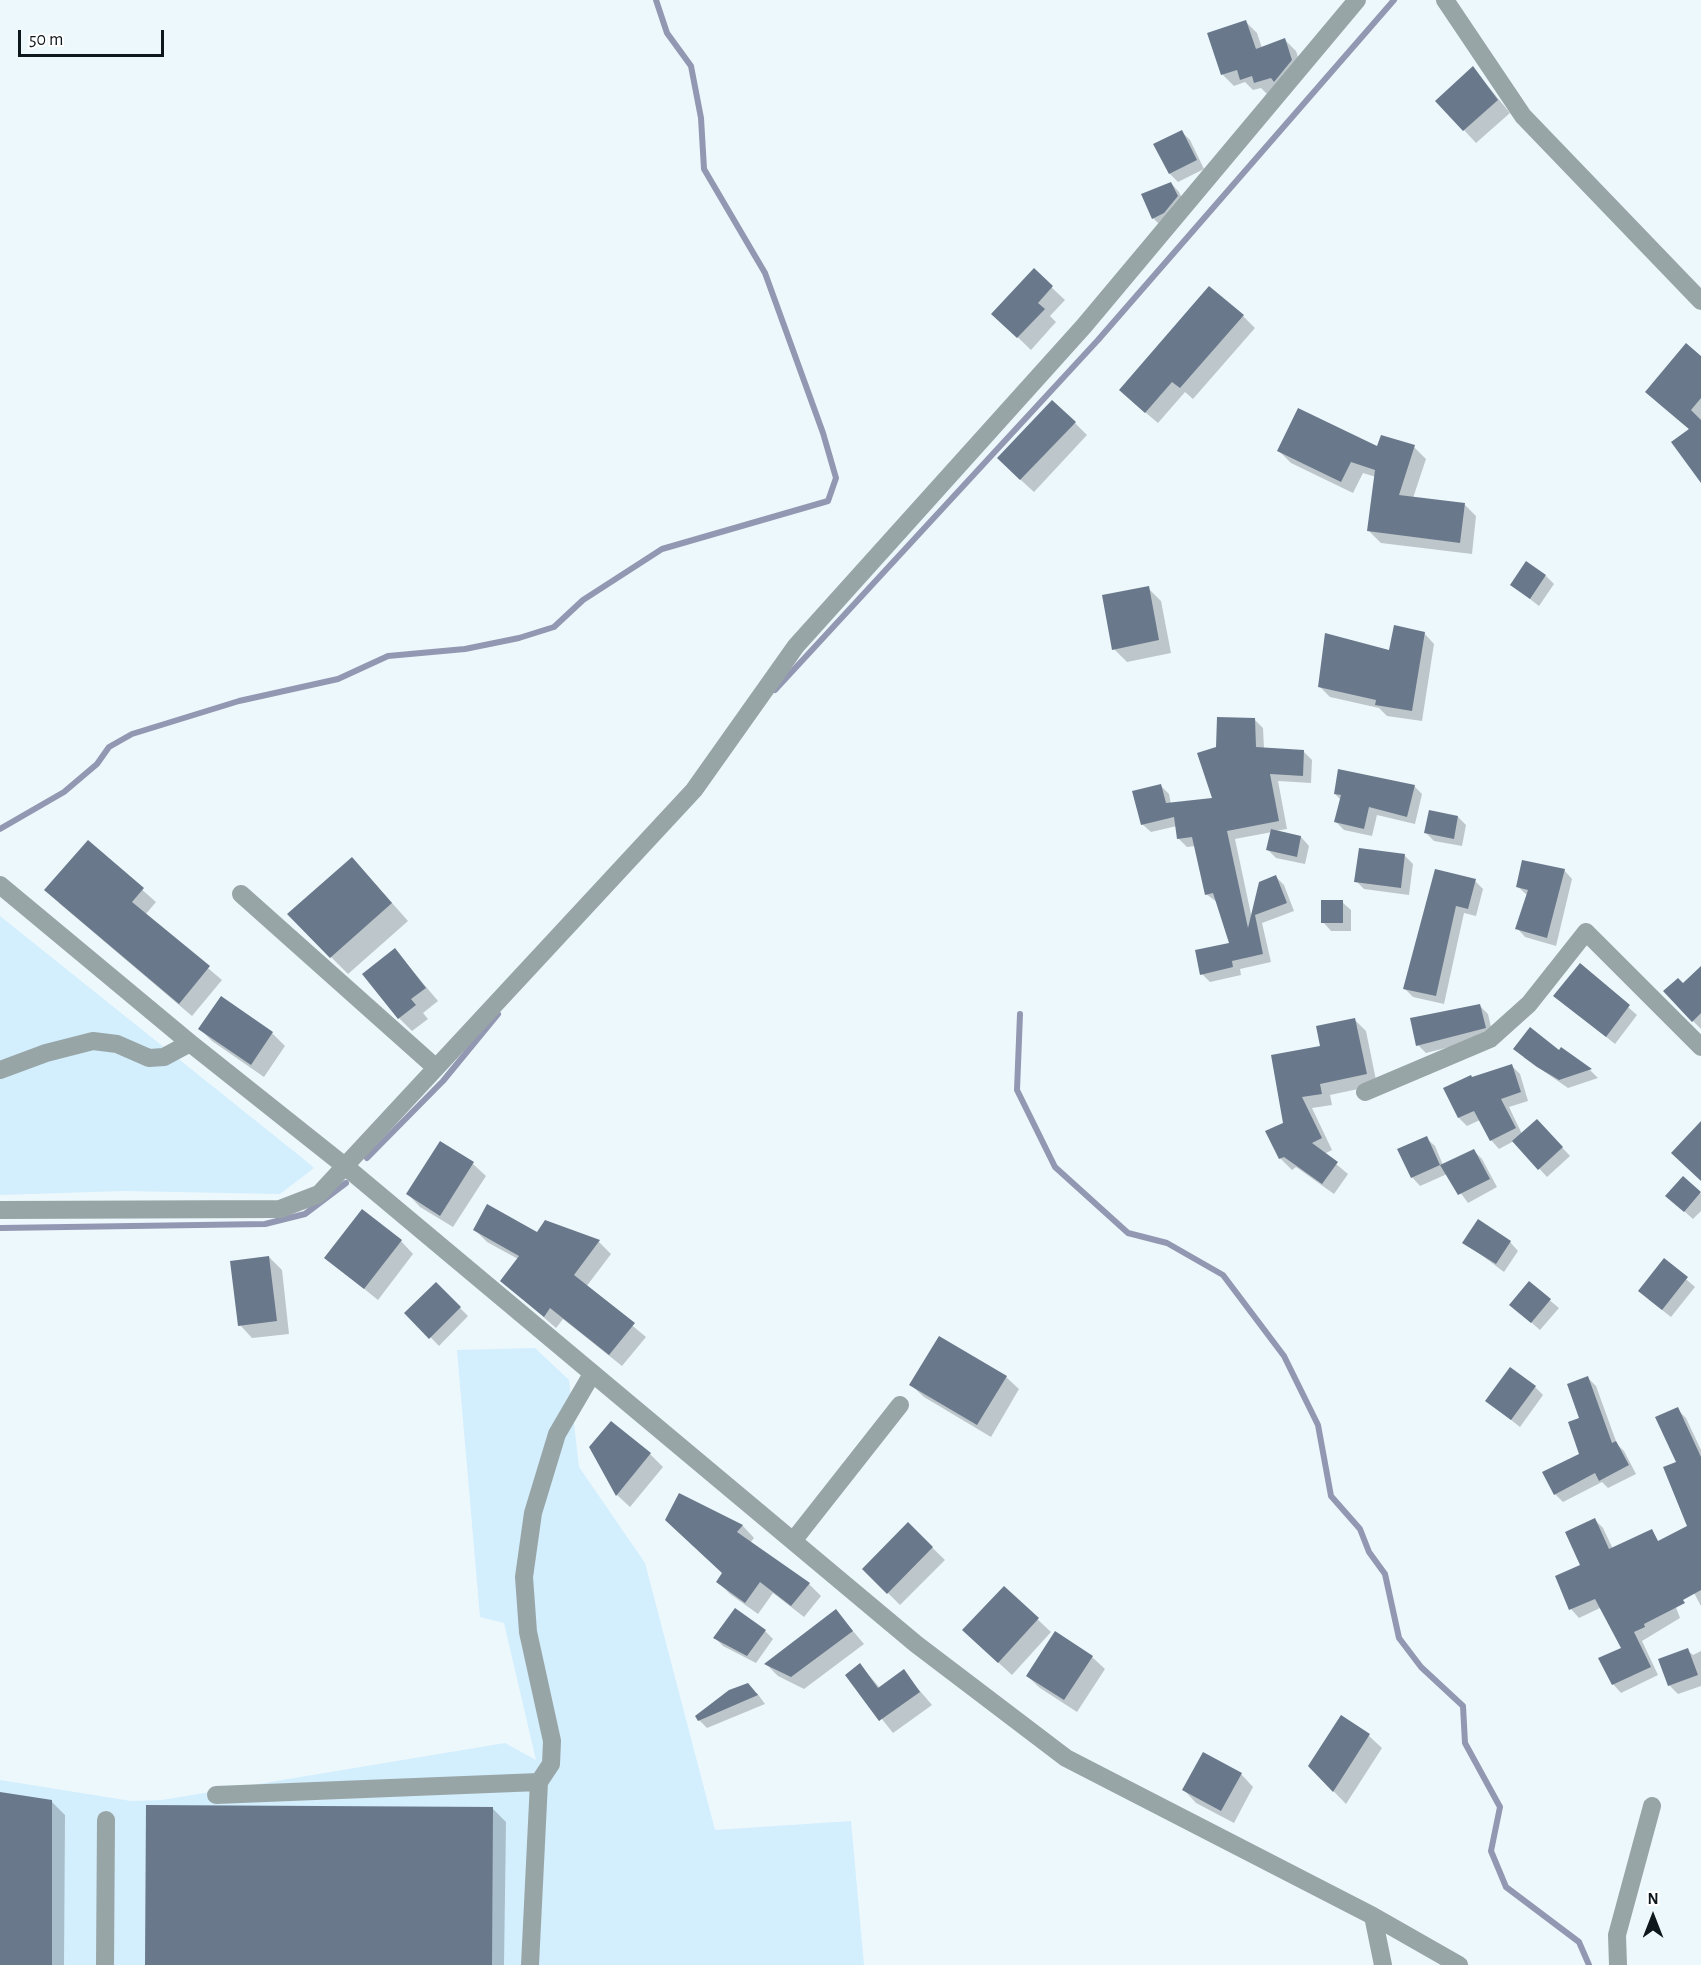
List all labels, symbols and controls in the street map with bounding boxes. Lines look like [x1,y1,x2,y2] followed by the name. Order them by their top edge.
[21,18,166,56] scale bar
[29,31,63,49] text: 50 m
[1623,1887,1683,1947] north arrow
[1647,1891,1659,1907] text: N

